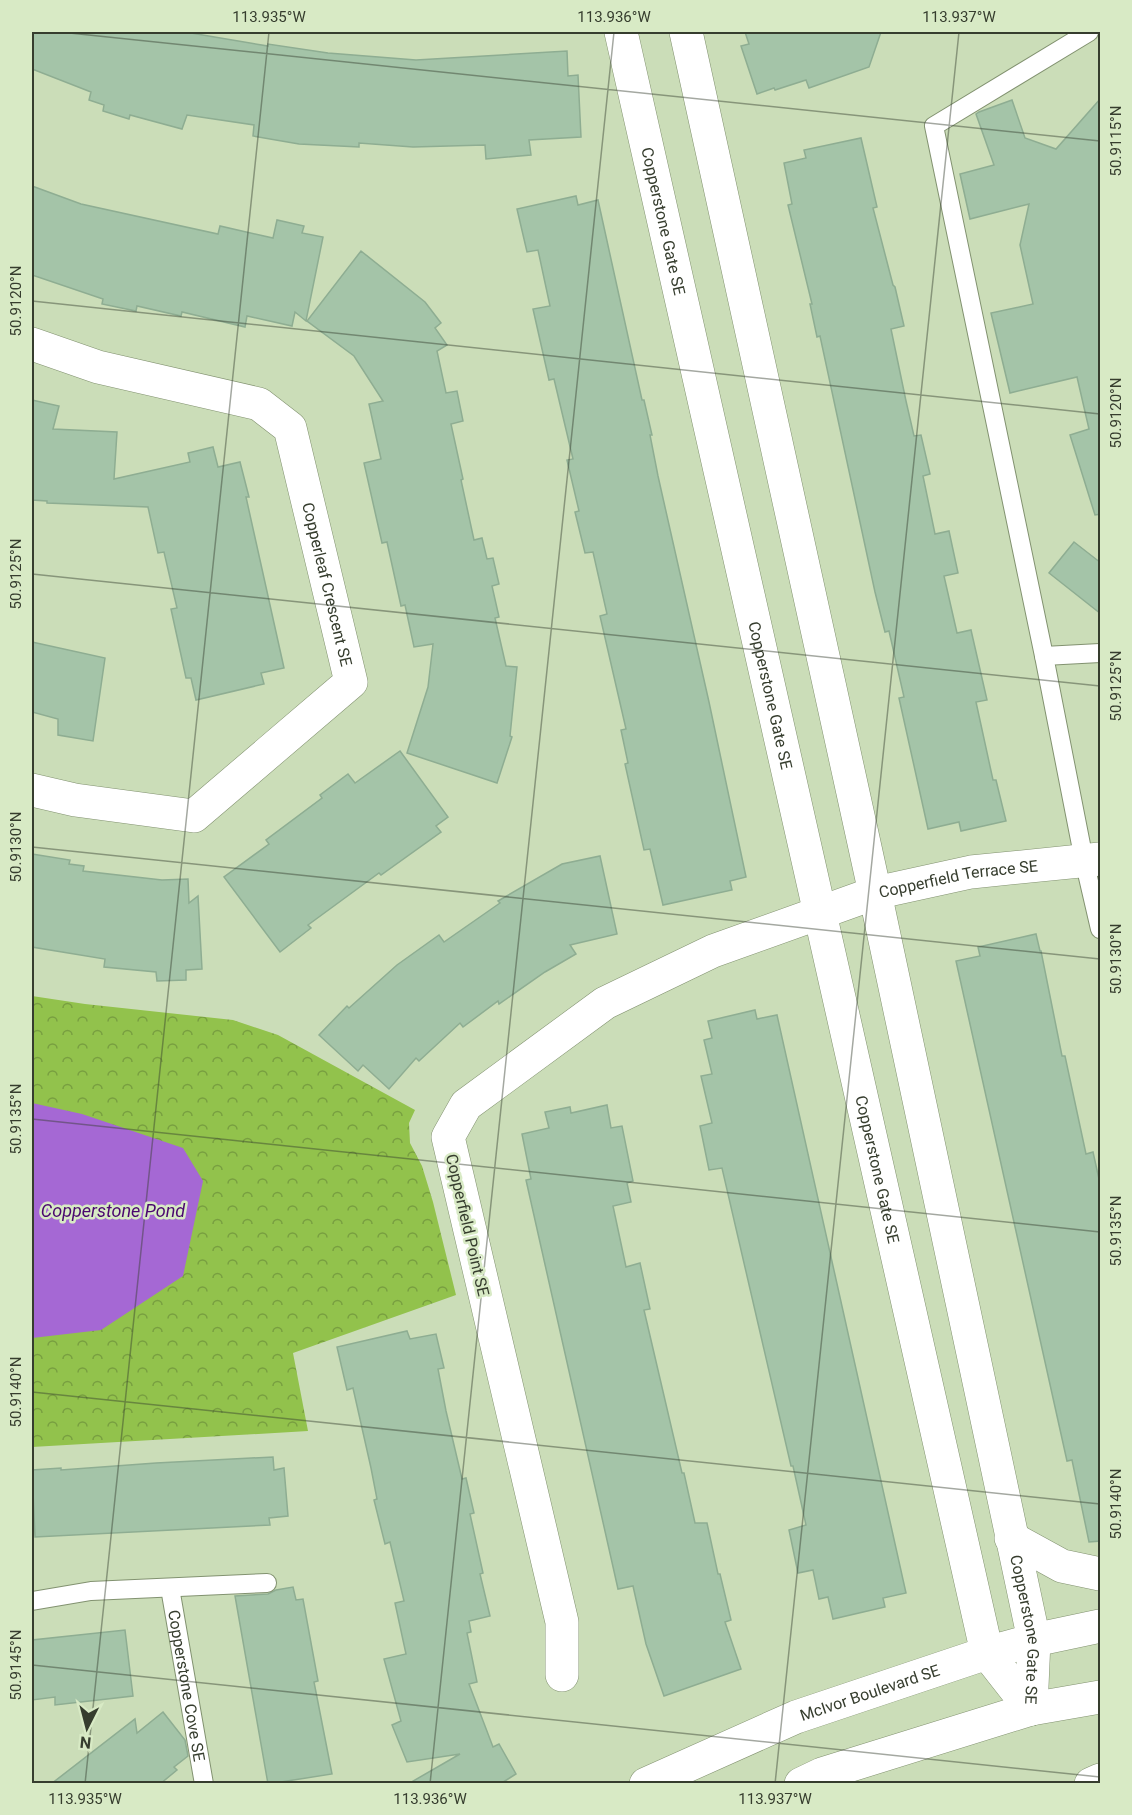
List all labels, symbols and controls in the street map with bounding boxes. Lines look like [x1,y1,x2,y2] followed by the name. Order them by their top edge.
[232,8,306,26] text: 113.935°W
[577,8,651,26] text: 113.936°W
[922,8,996,26] text: 113.937°W
[1107,106,1125,176] text: 50.9115°N
[637,146,689,297] street label: Copperstone Gate SE
[7,266,25,336] text: 50.9120°N
[1107,378,1125,448] text: 50.9120°N
[298,500,356,668] street label: Copperleaf Crescent SE
[7,539,25,609] text: 50.9125°N
[744,620,796,771] street label: Copperstone Gate SE
[1107,651,1125,721] text: 50.9125°N
[7,812,25,882] text: 50.9130°N
[877,856,1039,902] street label: Copperfield Terrace SE
[1107,924,1125,994] text: 50.9130°N
[7,1084,25,1154] text: 50.9135°N
[851,1094,903,1245] street label: Copperstone Gate SE
[442,1152,493,1298] street label: Copperfield Point SE
[1107,1196,1125,1266] text: 50.9135°N
[41,1200,186,1221] water label: Copperstone Pond
[7,1357,25,1427] text: 50.9140°N
[1107,1469,1125,1539] text: 50.9140°N
[1006,1553,1043,1705] street label: Copperstone Gate SE
[164,1608,209,1763] street label: Copperstone Cove SE
[7,1630,25,1700] text: 50.9145°N
[797,1661,942,1725] street label: McIvor Boulevard SE
[57,1698,117,1758] north arrow
[79,1732,92,1752] text: N
[48,1790,122,1808] text: 113.935°W
[393,1790,467,1808] text: 113.936°W
[738,1790,812,1808] text: 113.937°W

